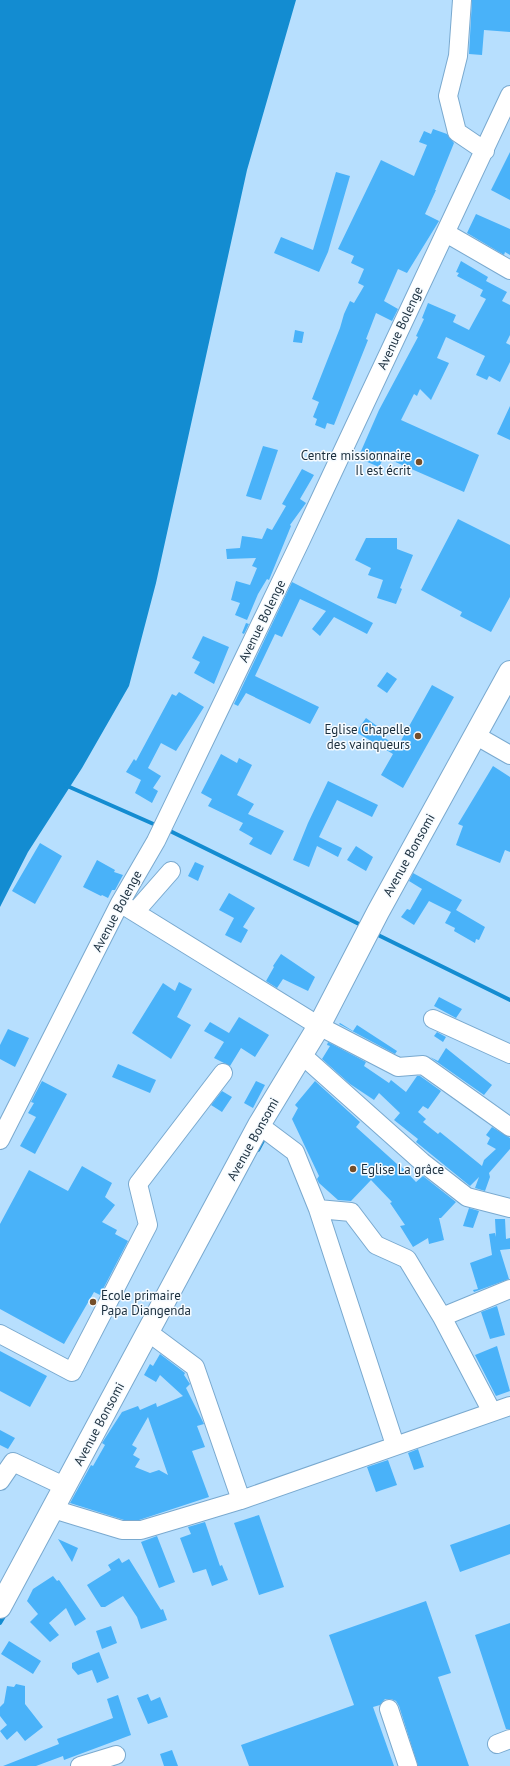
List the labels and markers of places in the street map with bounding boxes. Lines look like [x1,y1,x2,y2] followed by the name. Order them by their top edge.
[301,447,412,479] place label: Centre missionnaire Il est écrit
[414,457,424,467] marker: Centre missionnaire Il est écrit
[324,721,410,753] place label: Eglise Chapelle des vainqueurs
[413,731,423,741] marker: Eglise Chapelle des vainqueurs
[361,1161,444,1178] place label: Eglise La grâce
[348,1164,358,1174] marker: Eglise La grâce
[101,1287,191,1319] place label: Ecole primaire Papa Diangenda
[88,1297,98,1307] marker: Ecole primaire Papa Diangenda

